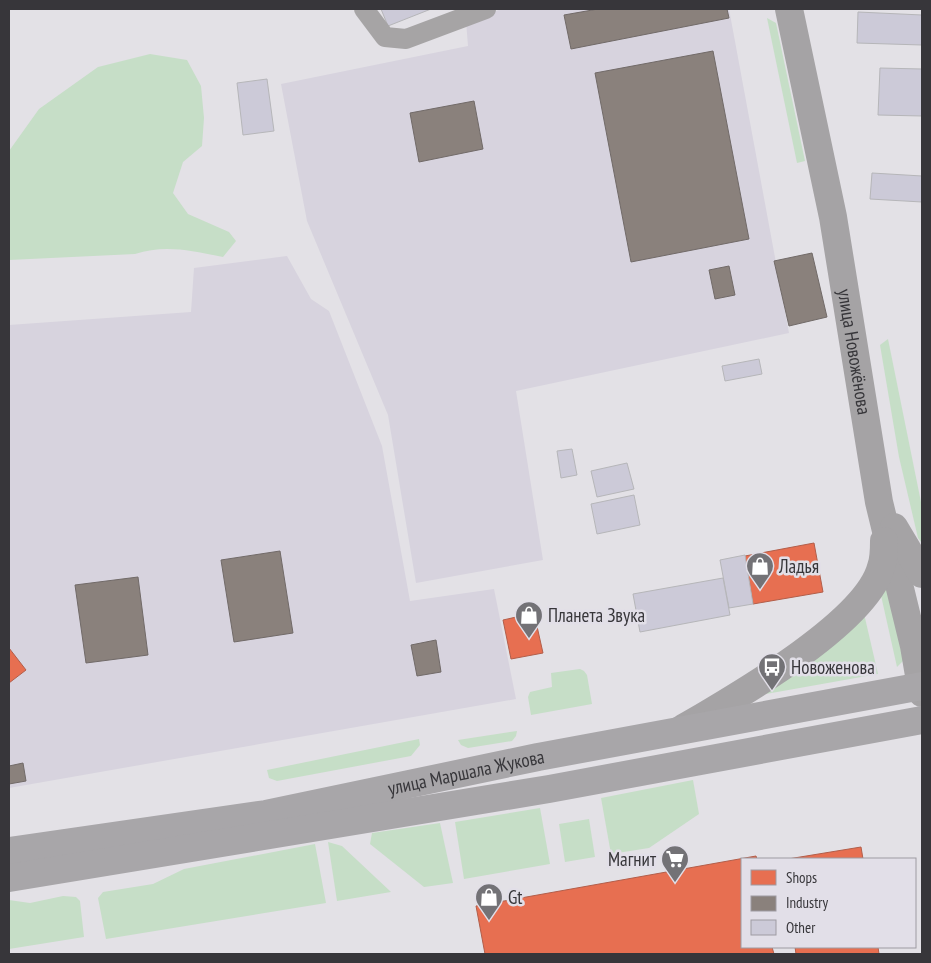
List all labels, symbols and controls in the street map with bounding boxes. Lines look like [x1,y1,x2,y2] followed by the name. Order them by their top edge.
[833,287,877,416] street label: улица Новожёнова
[745,551,775,590] shop icon: Ладья
[778,554,819,578] place label: Ладья
[514,600,544,639] shop icon: Планета Звука
[548,603,645,627] place label: Планета Звука
[757,652,787,691] bus stop icon: Новоженова
[791,655,875,679] place label: Новоженова
[386,744,546,800] street label: улица Маршала Жукова
[660,844,690,883] supermarket icon: Магнит
[608,847,657,871] place label: Магнит
[741,858,916,948] legend
[786,868,817,887] text: Shops
[474,882,504,921] shop icon: Gt
[508,885,523,909] place label: Gt
[786,893,828,912] text: Industry
[786,918,816,937] text: Other

